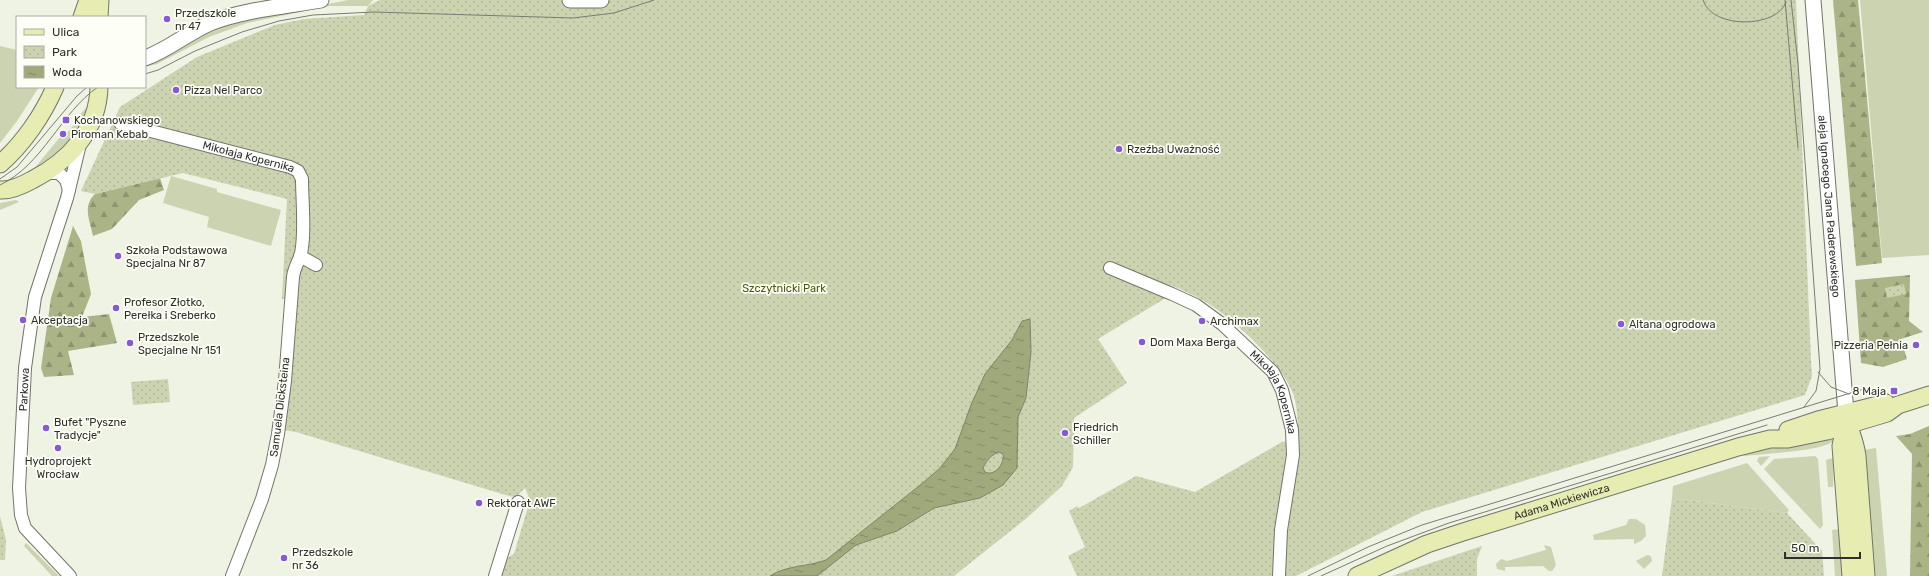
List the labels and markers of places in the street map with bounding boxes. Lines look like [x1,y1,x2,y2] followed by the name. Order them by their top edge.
[175,7,236,33] place label: Przedszkole nr 47
[162,14,172,24] marker: Przedszkole nr 47
[184,84,262,97] place label: Pizza Nel Parco
[171,85,181,95] marker: Pizza Nel Parco
[74,114,160,127] place label: Kochanowskiego
[61,115,71,125] marker: Kochanowskiego
[71,128,148,141] place label: Piroman Kebab
[58,129,68,139] marker: Piroman Kebab
[1127,143,1220,156] place label: Rzeźba Uważność
[1114,144,1124,154] marker: Rzeźba Uważność
[126,244,227,270] place label: Szkoła Podstawowa Specjalna Nr 87
[113,251,123,261] marker: Szkoła Podstawowa Specjalna Nr 87
[124,296,216,322] place label: Profesor Złotko, Perełka i Sreberko
[111,303,121,313] marker: Profesor Złotko, Perełka i Sreberko
[31,314,88,327] place label: Akceptacja
[18,315,28,325] marker: Akceptacja
[1210,315,1259,328] place label: Archimax
[1197,316,1207,326] marker: Archimax
[1629,318,1716,331] place label: Altana ogrodowa
[1616,319,1626,329] marker: Altana ogrodowa
[138,331,221,357] place label: Przedszkole Specjalne Nr 151
[1150,336,1236,349] place label: Dom Maxa Berga
[1137,337,1147,347] marker: Dom Maxa Berga
[125,338,135,348] marker: Przedszkole Specjalne Nr 151
[1834,339,1908,352] place label: Pizzeria Pełnia
[1911,340,1921,350] marker: Pizzeria Pełnia
[1853,385,1886,398] place label: 8 Maja
[1889,386,1899,396] marker: 8 Maja
[54,416,126,442] place label: Bufet "Pyszne Tradycje"
[1073,421,1118,447] place label: Friedrich Schiller
[41,423,51,433] marker: Bufet "Pyszne Tradycje"
[1060,428,1070,438] marker: Friedrich Schiller
[53,443,63,453] marker: Hydroprojekt Wrocław
[25,455,92,481] place label: Hydroprojekt Wrocław
[487,497,556,510] place label: Rektorat AWF
[474,498,484,508] marker: Rektorat AWF
[292,546,353,572] place label: Przedszkole nr 36
[279,553,289,563] marker: Przedszkole nr 36

